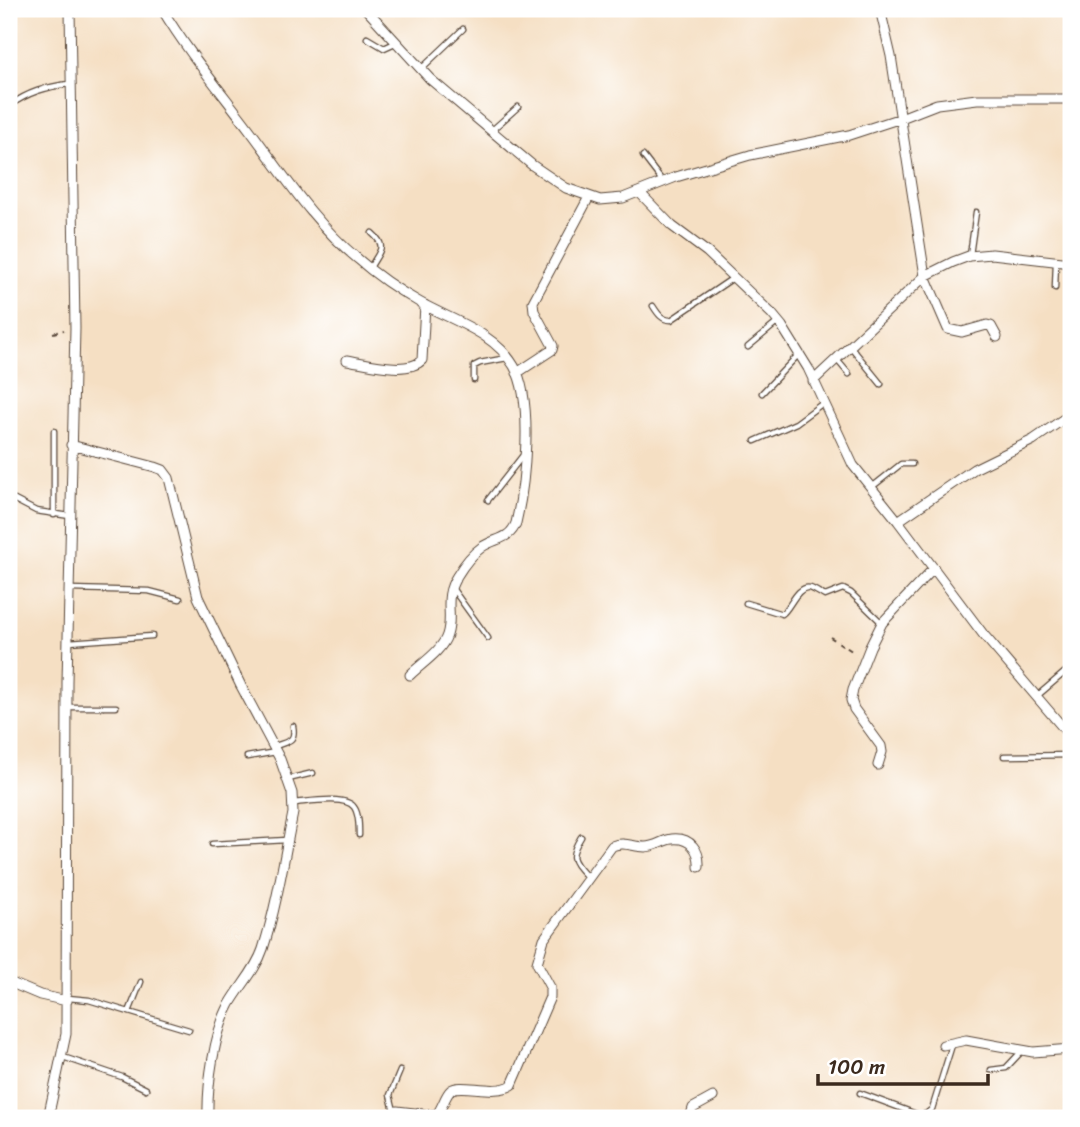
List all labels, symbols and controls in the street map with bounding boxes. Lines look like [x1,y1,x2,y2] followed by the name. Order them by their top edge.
[818,1043,987,1087] scale bar
[828,1048,885,1086] text: 100 m

